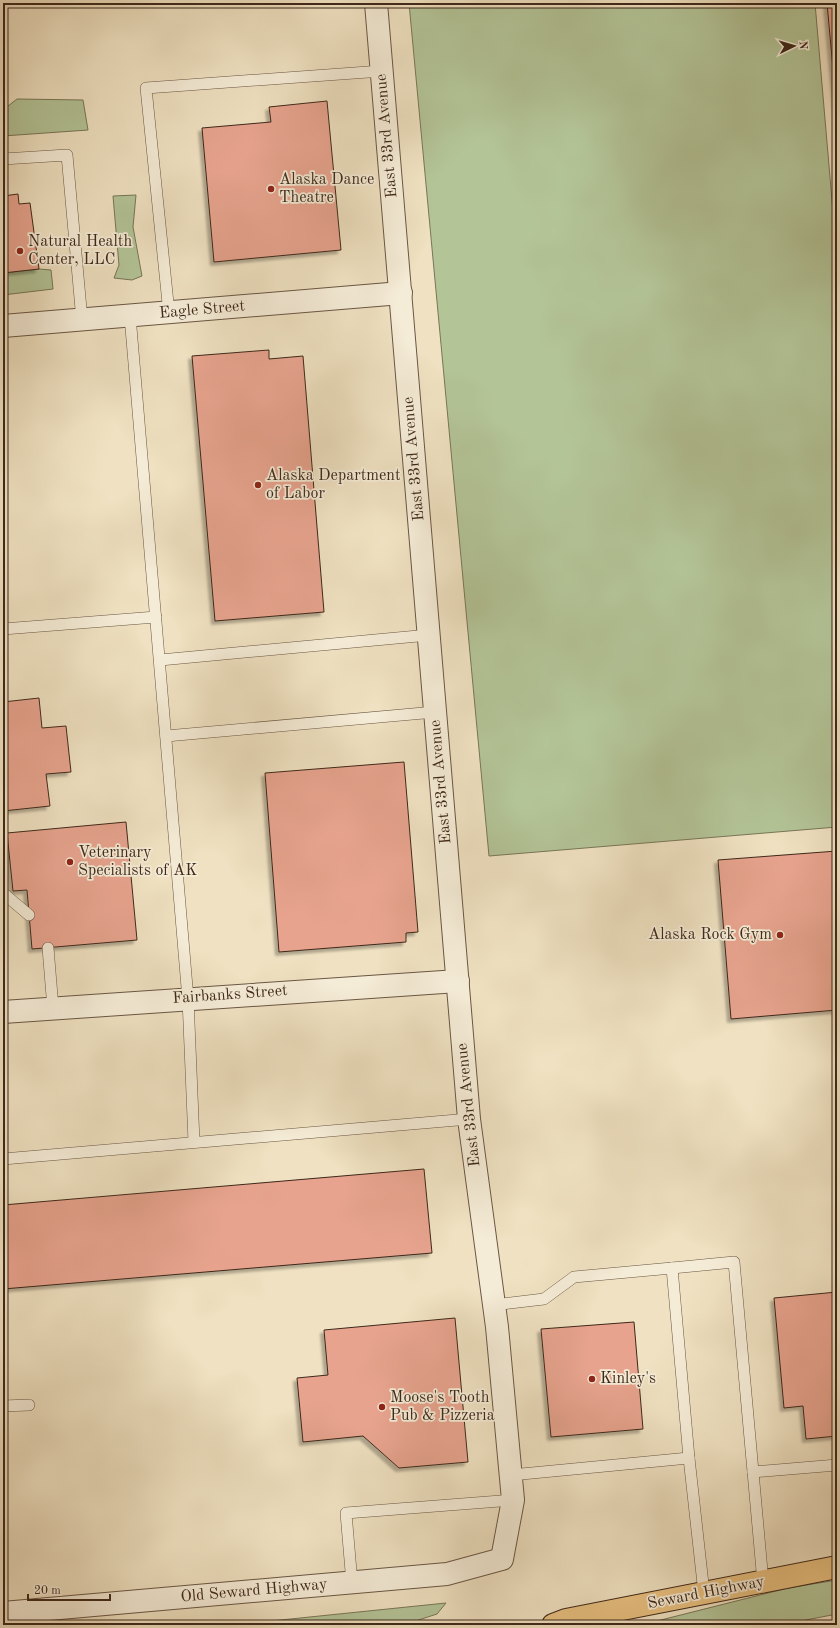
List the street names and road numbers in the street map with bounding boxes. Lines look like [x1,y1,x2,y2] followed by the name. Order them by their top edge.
[374,73,400,199] street label: East 33rd Avenue
[158,298,246,322] street label: Eagle Street
[401,396,427,522] street label: East 33rd Avenue
[428,719,454,845] street label: East 33rd Avenue
[172,983,289,1007] street label: Fairbanks Street
[455,1042,483,1168] street label: East 33rd Avenue
[646,1574,766,1612] street label: Seward Highway
[180,1577,329,1605] street label: Old Seward Highway

